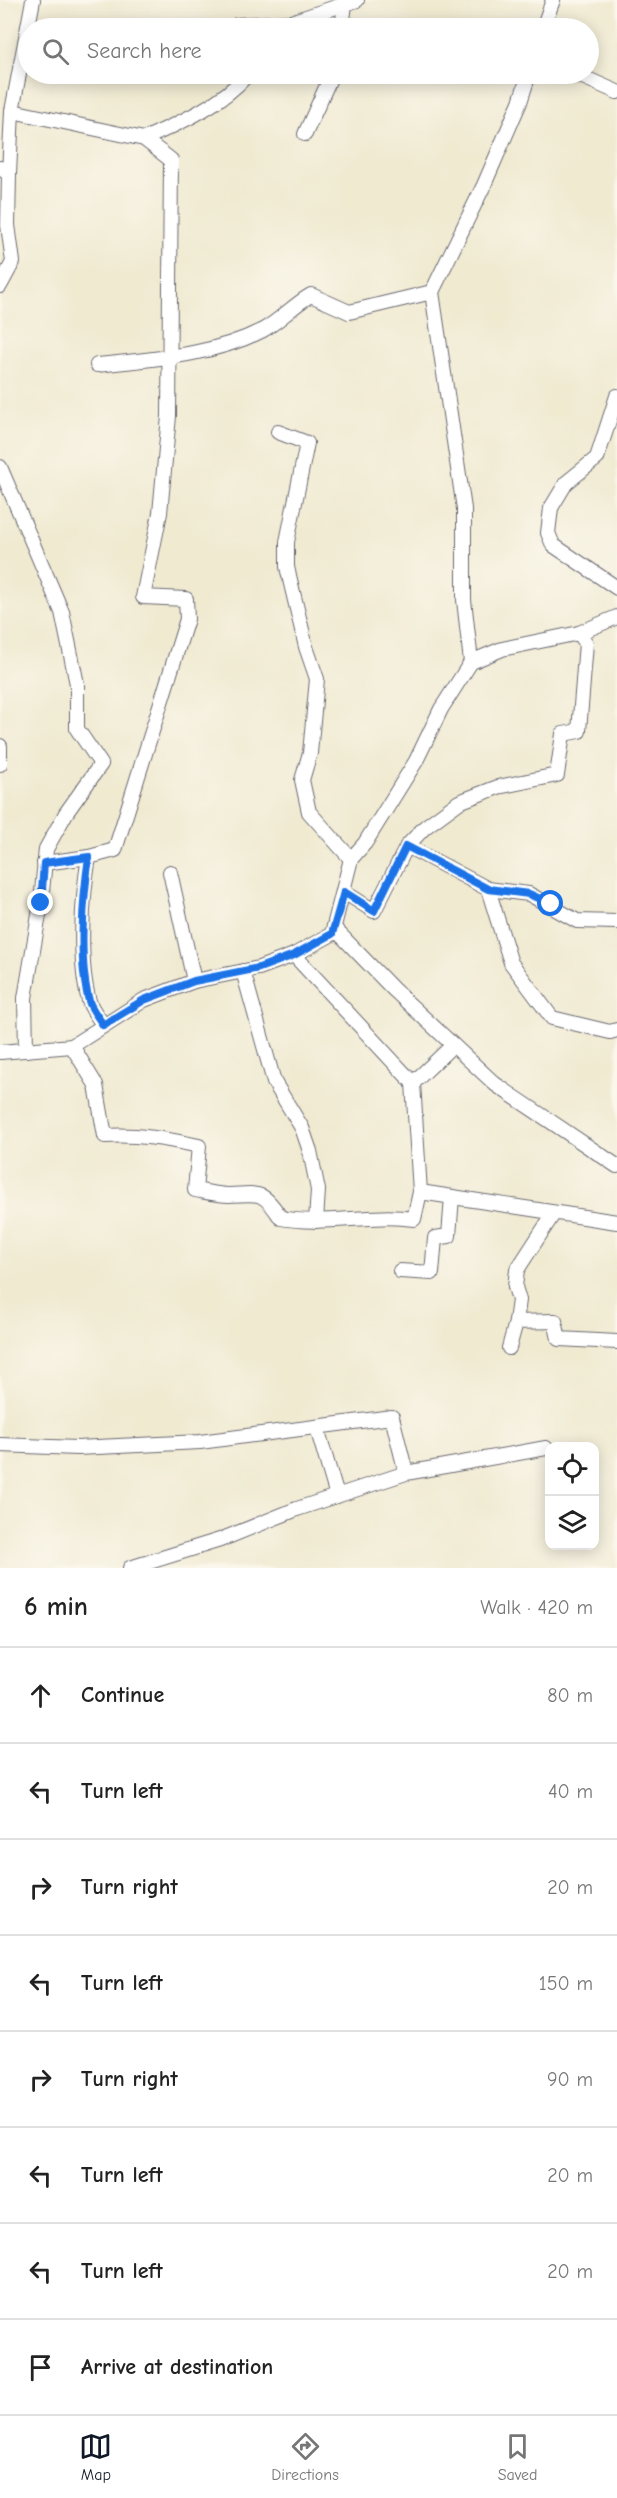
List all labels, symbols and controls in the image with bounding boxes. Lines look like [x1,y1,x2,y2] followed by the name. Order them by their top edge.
[18,18,599,84] search box
[39,35,72,68] icon: search
[87,38,202,64] text: Search here
[27,889,53,915] route end
[537,890,563,916] route start
[545,1442,599,1550] map controls
[545,1442,599,1496] button: locate
[545,1496,599,1550] button: layers
[24,1592,88,1622] text: 6 min
[480,1596,593,1619] text: Walk · 420 m
[24,1679,57,1712] icon: ahead
[81,1682,164,1708] text: Continue
[547,1684,593,1707] text: 80 m
[24,1775,57,1808] icon: left
[81,1778,163,1804] text: Turn left
[548,1780,593,1803] text: 40 m
[24,1871,57,1904] icon: right
[81,1874,178,1900] text: Turn right
[547,1876,593,1899] text: 20 m
[24,1967,57,2000] icon: left
[81,1970,163,1996] text: Turn left
[539,1972,593,1995] text: 150 m
[24,2063,57,2096] icon: right
[81,2066,178,2092] text: Turn right
[547,2068,593,2091] text: 90 m
[24,2159,57,2192] icon: left
[81,2162,163,2188] text: Turn left
[547,2164,593,2187] text: 20 m
[24,2255,57,2288] icon: left
[81,2258,163,2284] text: Turn left
[547,2260,593,2283] text: 20 m
[24,2351,57,2384] icon: arrive
[81,2354,273,2380] text: Arrive at destination
[79,2430,112,2484] tab: Map
[271,2430,339,2484] tab: Directions
[498,2430,538,2484] tab: Saved

